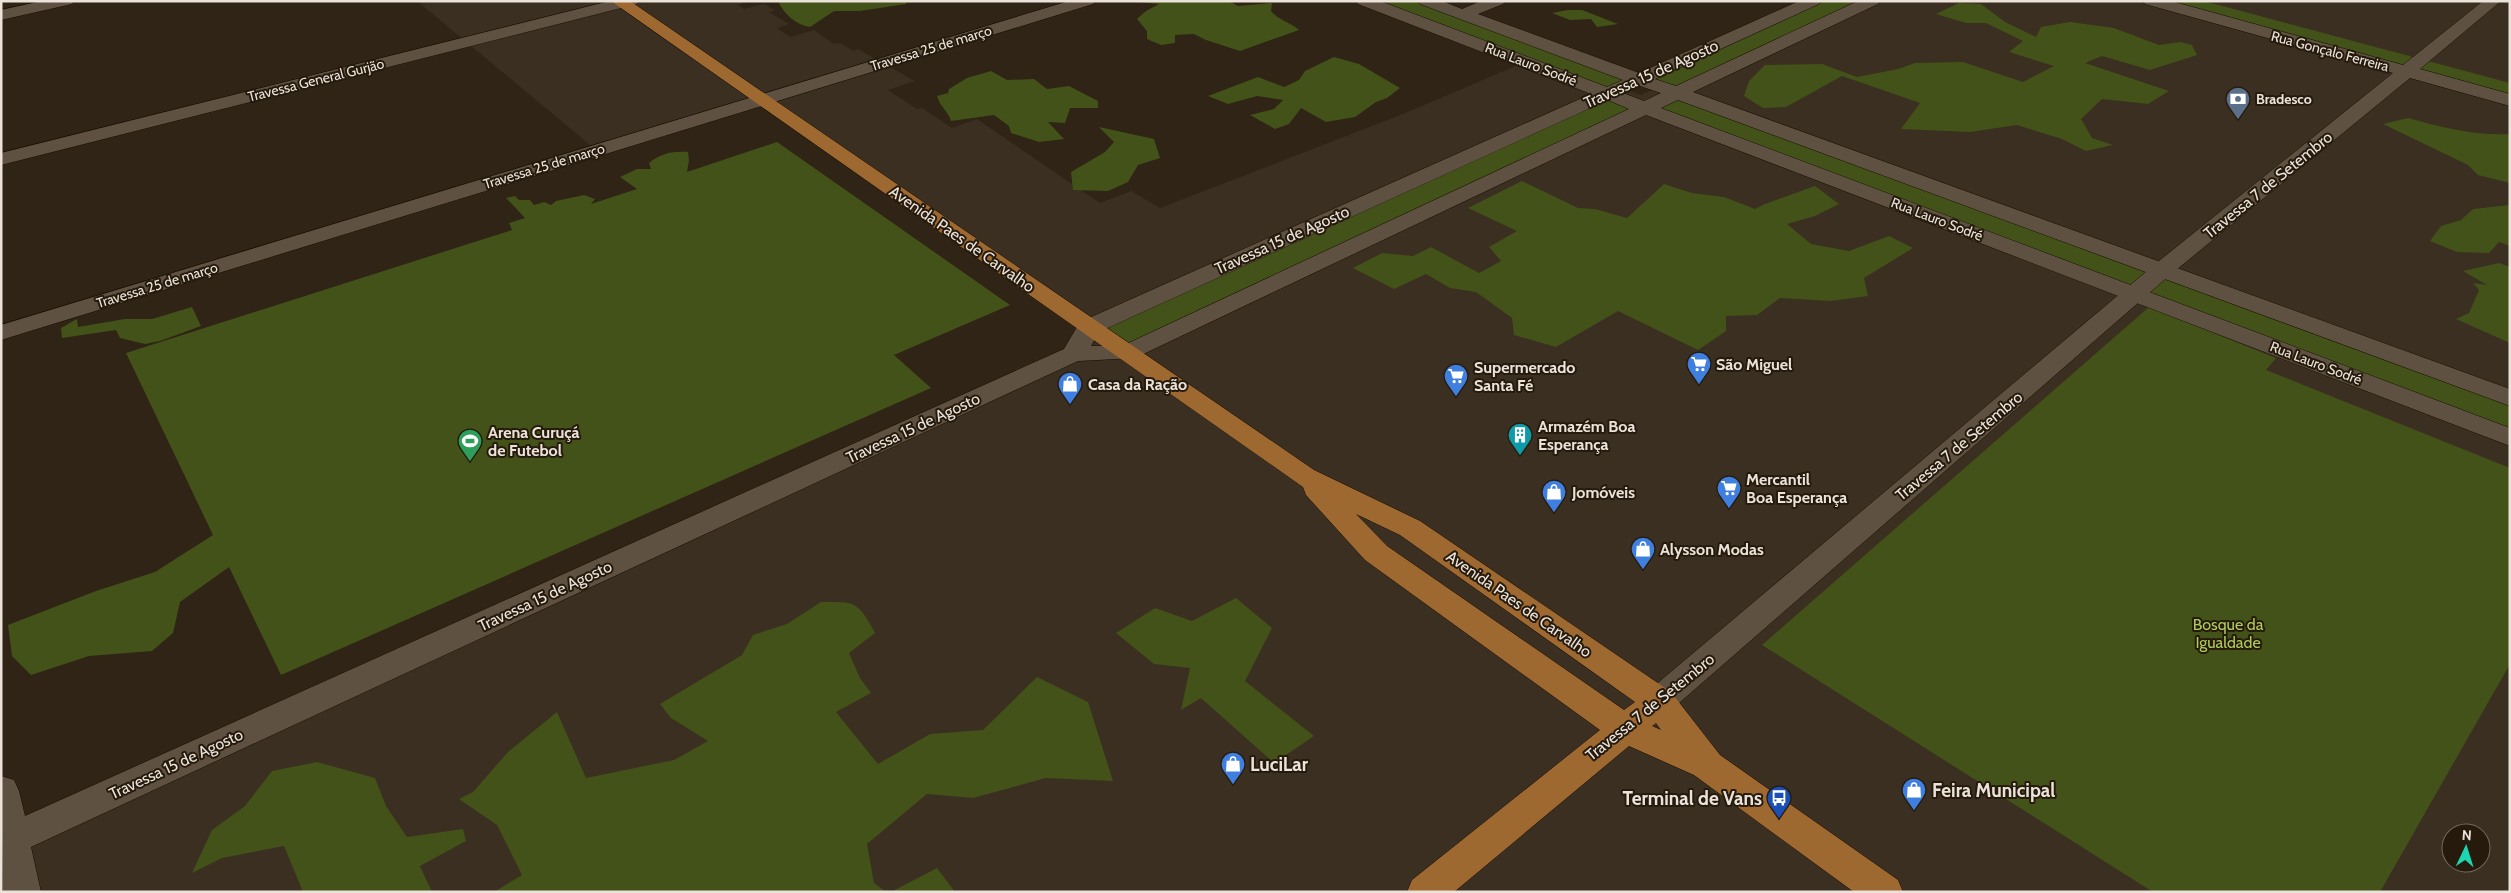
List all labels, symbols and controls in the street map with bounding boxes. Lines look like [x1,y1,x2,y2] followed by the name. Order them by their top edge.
[868,21,994,75] street label: Travessa 25 de março
[2269,27,2391,75] street label: Rua Gonçalo Ferreira
[1581,36,1721,112] street label: Travessa 15 de Agosto
[1483,38,1579,90] street label: Rua Lauro Sodré
[246,54,386,106] street label: Travessa General Gurjão
[2225,86,2251,120] bank icon: Bradesco
[2256,90,2312,108] place label: Bradesco
[2200,127,2336,243] street label: Travessa 7 de Setembro
[481,139,607,193] street label: Travessa 25 de março
[886,182,1038,296] street label: Avenida Paes de Carvalho
[1889,193,1985,245] street label: Rua Lauro Sodré
[1212,202,1352,278] street label: Travessa 15 de Agosto
[94,258,220,312] street label: Travessa 25 de março
[2268,337,2364,389] street label: Rua Lauro Sodré
[1686,351,1712,385] supermarket icon: São Miguel
[1716,355,1792,374] place label: São Miguel
[1474,358,1575,395] place label: Supermercado Santa Fé
[1443,363,1469,397] supermarket icon: Supermercado Santa Fé
[1057,371,1083,405] shop icon: Casa da Ração
[1088,375,1187,394] place label: Casa da Ração
[1892,387,2026,505] street label: Travessa 7 de Setembro
[843,389,983,467] street label: Travessa 15 de Agosto
[1538,417,1635,454] place label: Armazém Boa Esperança
[1507,422,1533,456] building icon: Armazém Boa Esperança
[488,423,580,460] place label: Arena Curuçá de Futebol
[457,428,483,462] sports icon: Arena Curuçá de Futebol
[1746,470,1847,507] place label: Mercantil Boa Esperança
[1716,475,1742,509] supermarket icon: Mercantil Boa Esperança
[1541,479,1567,513] shop icon: Jomóveis
[1571,483,1635,502] place label: Jomóveis
[1630,536,1656,570] shop icon: Alysson Modas
[1660,540,1764,559] place label: Alysson Modas
[1443,547,1595,661] street label: Avenida Paes de Carvalho
[475,557,615,635] street label: Travessa 15 de Agosto
[2193,615,2264,652] park label: Bosque da Igualdade
[1582,649,1718,765] street label: Travessa 7 de Setembro
[106,725,246,803] street label: Travessa 15 de Agosto
[1220,751,1246,785] shop icon: LuciLar
[1250,753,1309,776] place label: LuciLar
[1901,777,1927,811] shop icon: Feira Municipal
[1932,779,2055,802] place label: Feira Municipal
[1766,785,1792,819] bus stop icon: Terminal de Vans
[1623,787,1762,810] place label: Terminal de Vans
[2441,823,2491,873] north arrow
[2461,826,2472,844] text: N

